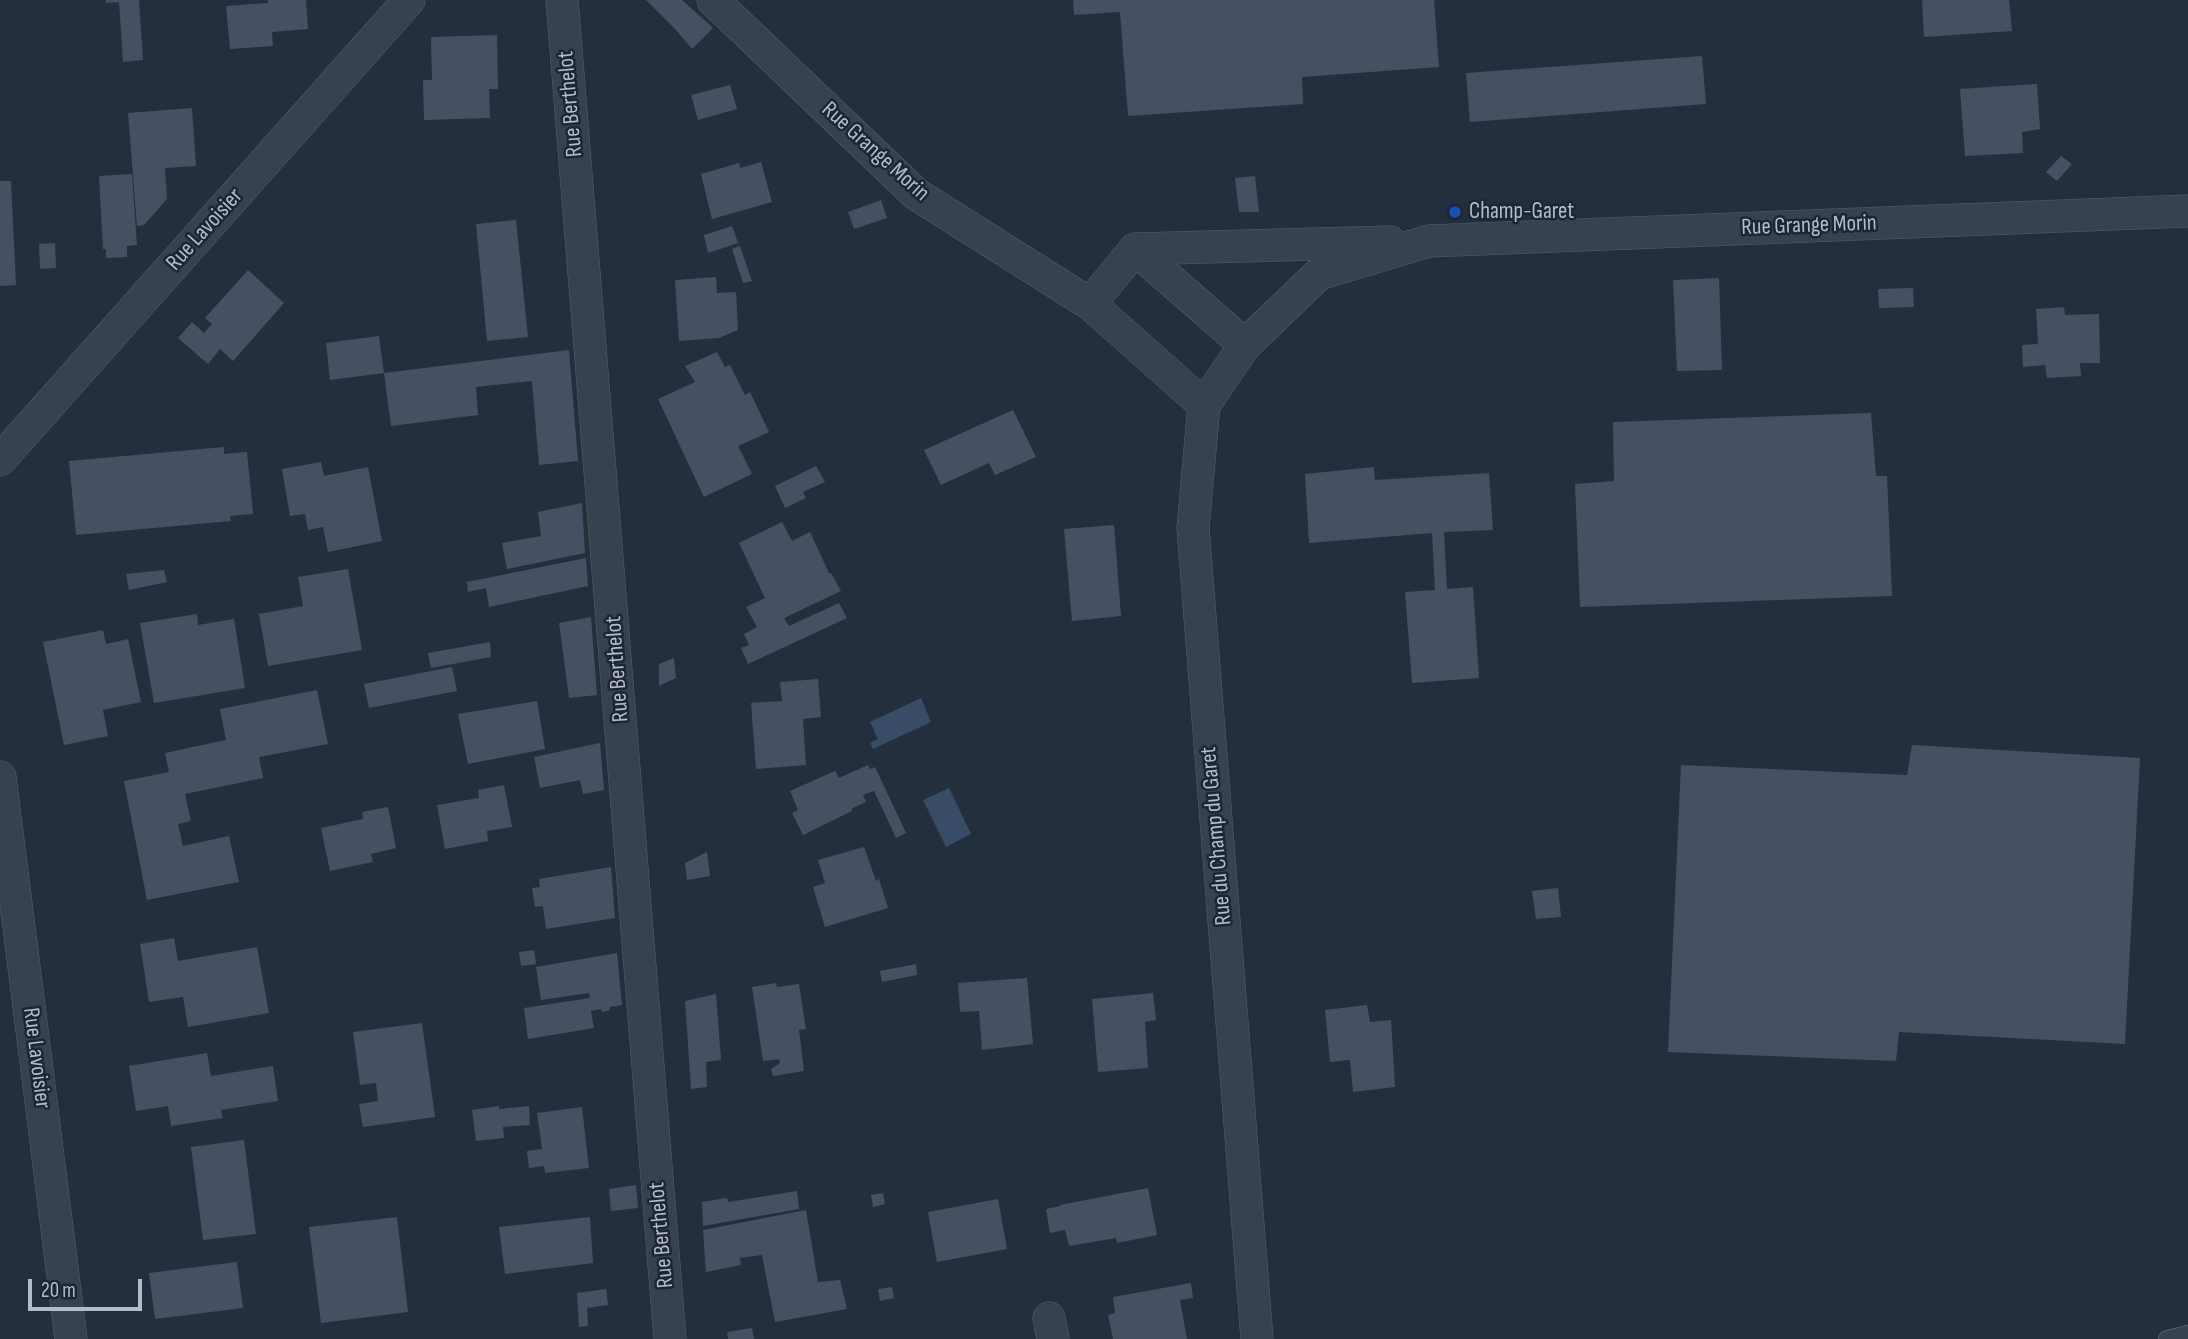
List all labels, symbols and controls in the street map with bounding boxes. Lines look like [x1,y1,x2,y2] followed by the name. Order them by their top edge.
[553,50,589,158] street label: Rue Berthelot
[815,96,935,208] street label: Rue Grange Morin
[161,183,249,277] street label: Rue Lavoisier
[1469,198,1574,226] place label: Champ-Garet
[1447,204,1463,220] marker: Champ-Garet
[1741,210,1877,242] street label: Rue Grange Morin
[601,615,635,723] street label: Rue Berthelot
[1195,745,1239,927] street label: Rue du Champ du Garet
[16,1006,56,1110] street label: Rue Lavoisier
[644,1181,680,1289] street label: Rue Berthelot
[32,1266,145,1310] scale bar
[41,1278,76,1303] text: 20 m

